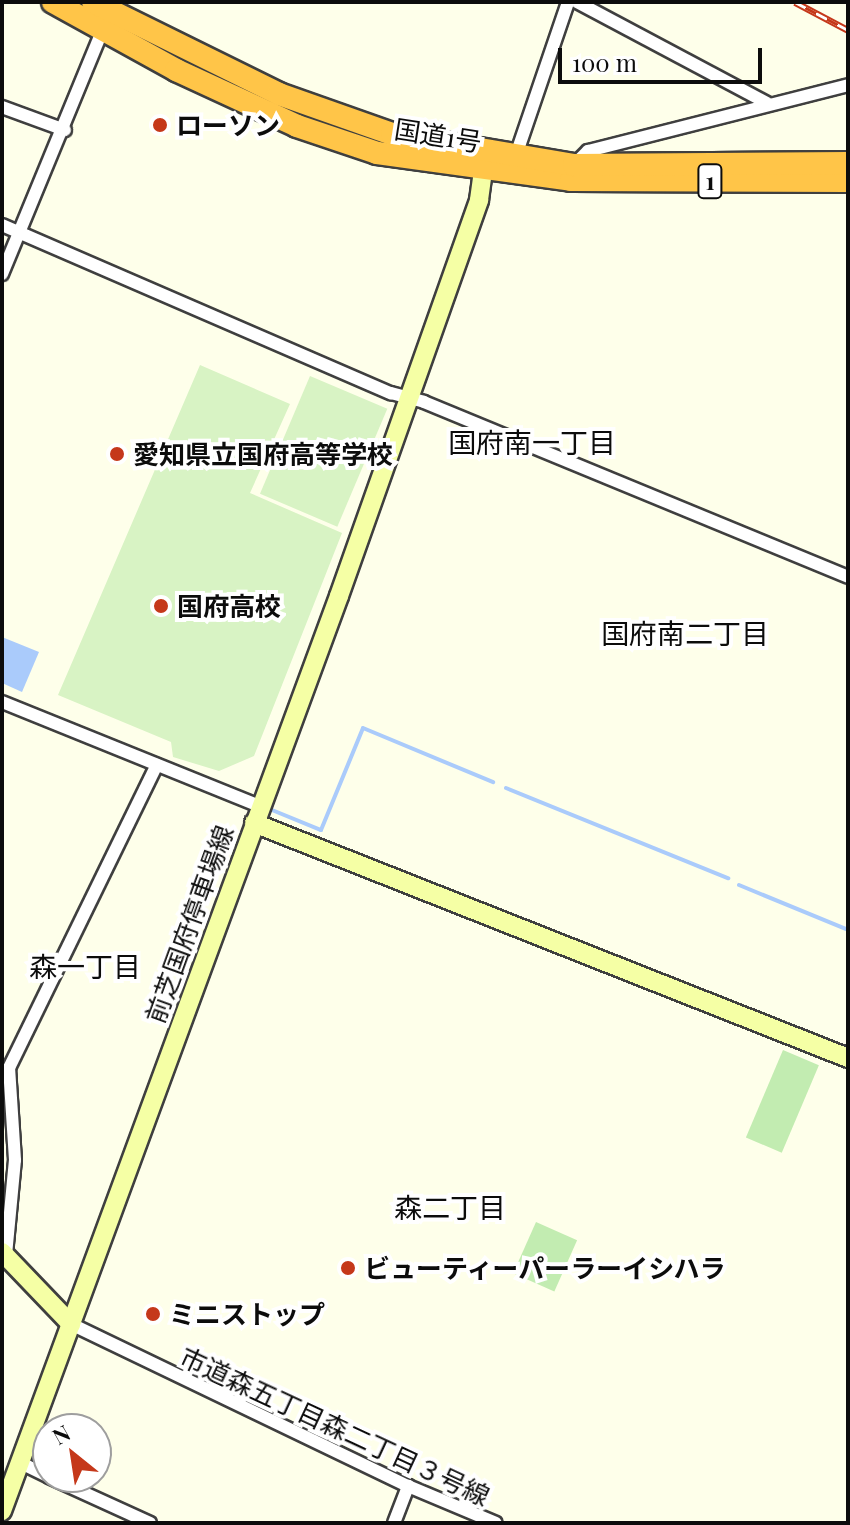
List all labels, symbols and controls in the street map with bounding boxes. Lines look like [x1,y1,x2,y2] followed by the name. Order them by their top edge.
[562,32,766,82] scale bar
[572,46,637,78] text: 100 m
[176,109,280,141] place label: ローソン
[392,113,484,157] street label: 国道1号
[151,116,169,134] marker: ローソン
[696,161,724,201] road number: 1
[448,425,616,459] district label: 国府南一丁目
[133,438,393,470] place label: 愛知県立国府高等学校
[108,445,126,463] marker: 愛知県立国府高等学校
[177,590,281,622] place label: 国府高校
[152,597,170,615] marker: 国府高校
[601,616,769,650] district label: 国府南二丁目
[139,821,239,1027] street label: 前芝国府停車場線
[29,949,141,983] district label: 森一丁目
[394,1190,506,1224] district label: 森二丁目
[364,1252,728,1284] place label: ビューティーパーラーイシハラ
[339,1259,357,1277] marker: ビューティーパーラーイシハラ
[169,1298,325,1330] place label: ミニストップ
[144,1305,162,1323] marker: ミニストップ
[175,1340,495,1512] street label: 市道森五丁目森二丁目３号線
[32,1413,112,1493] north arrow
[47,1417,75,1451] text: N

